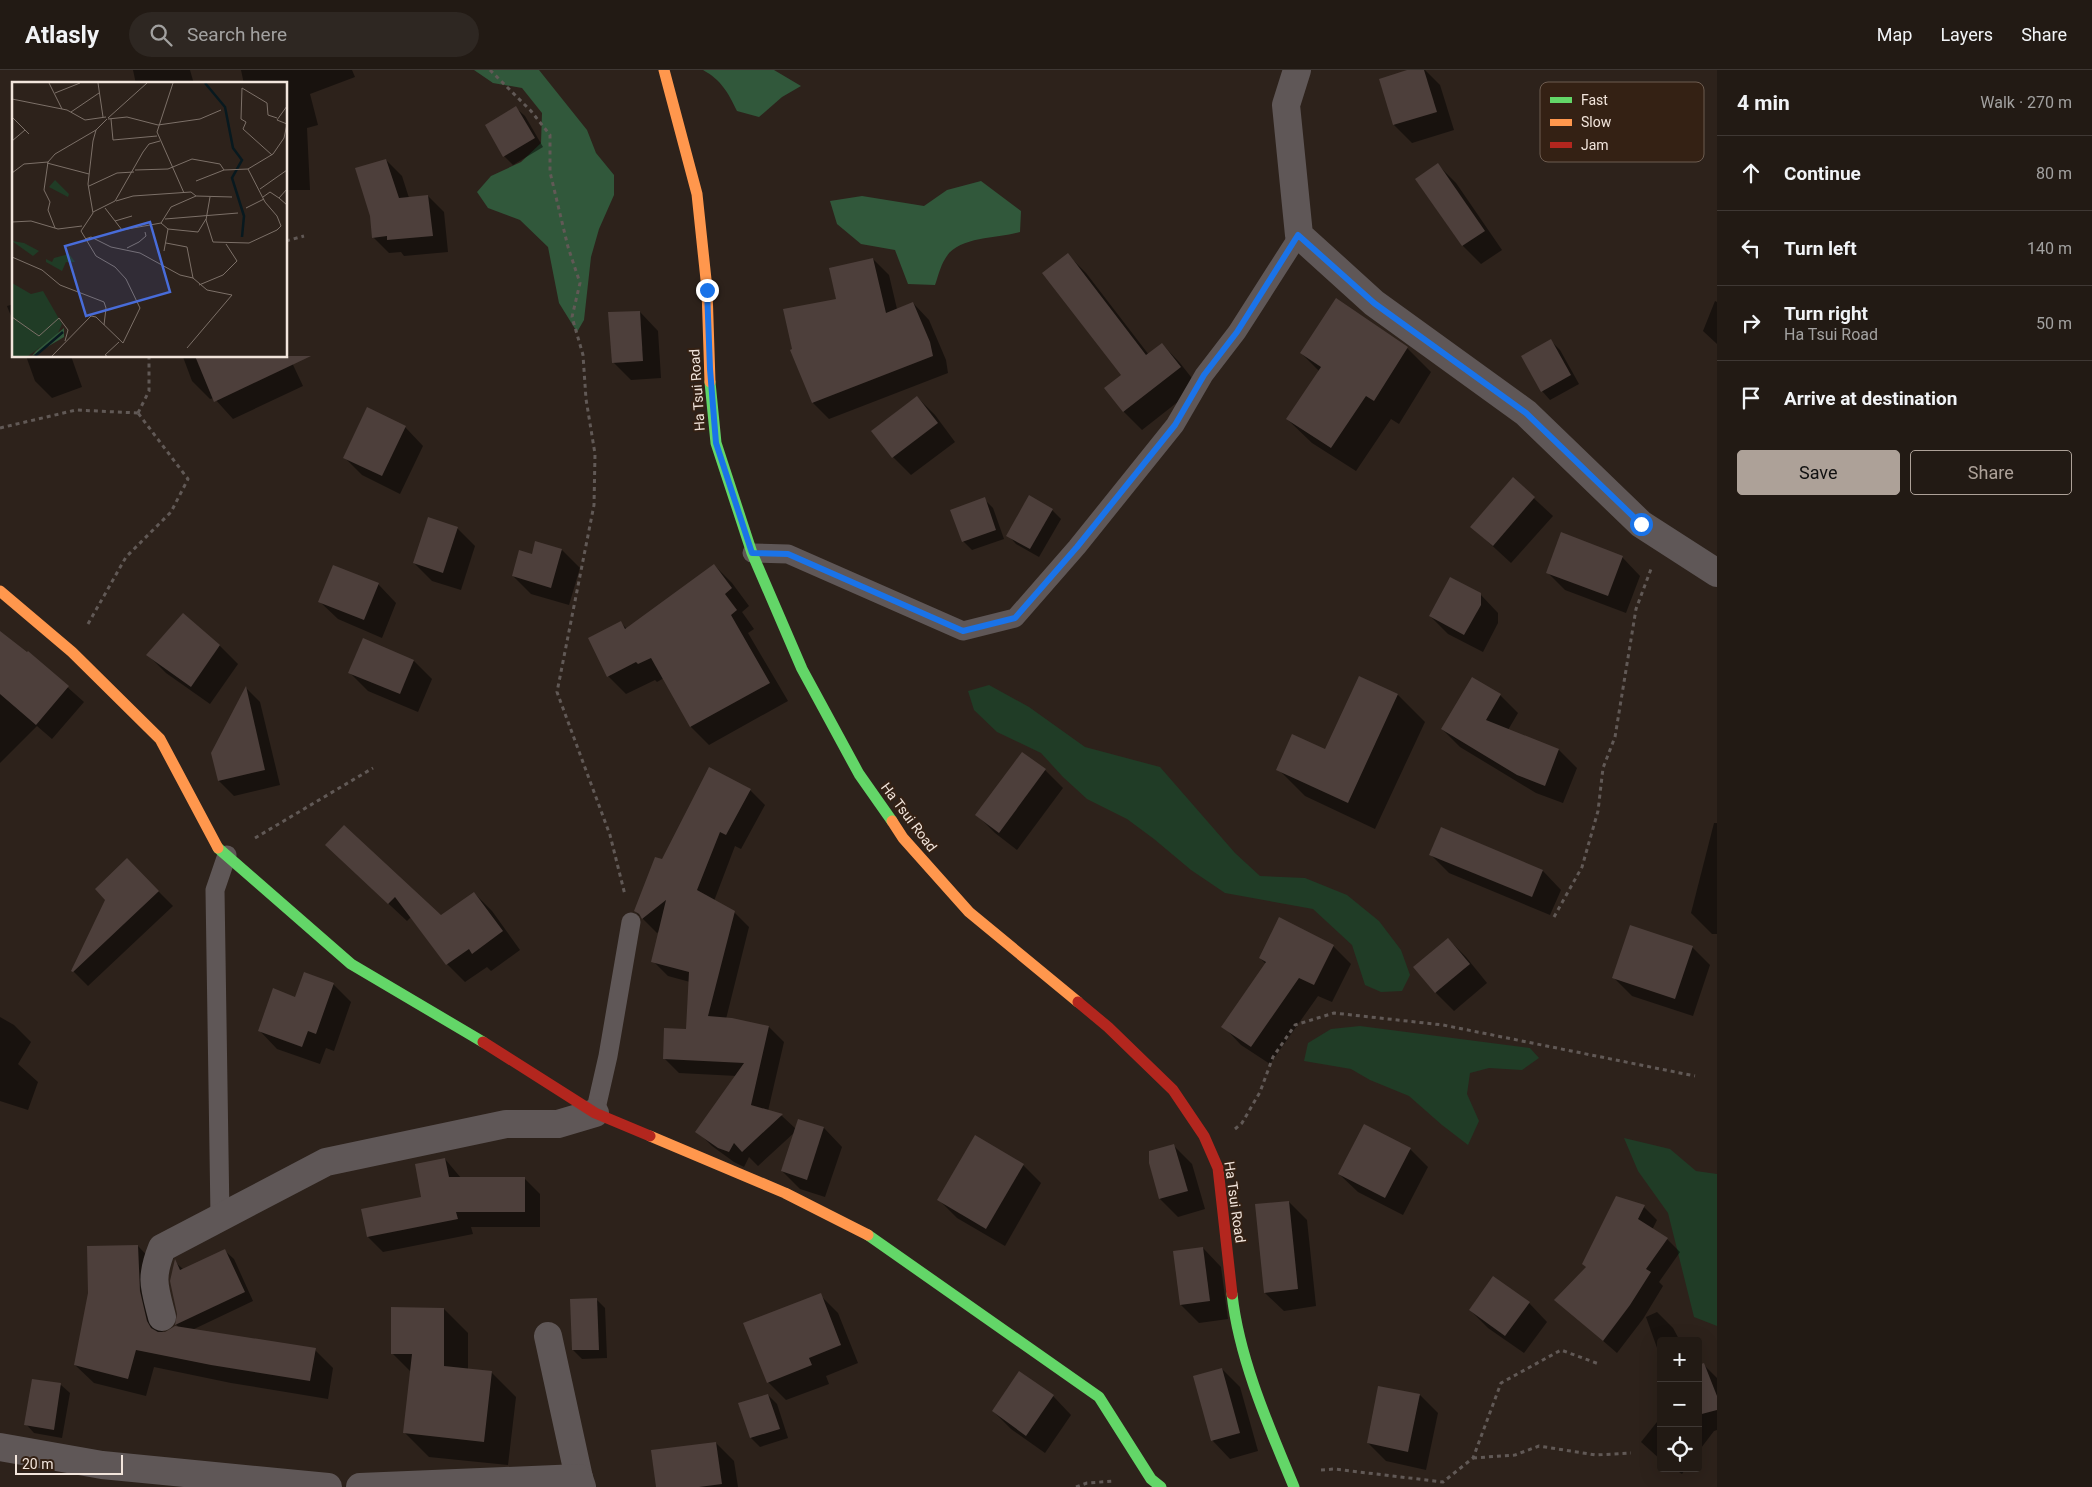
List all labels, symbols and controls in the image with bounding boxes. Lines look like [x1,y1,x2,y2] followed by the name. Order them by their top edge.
[129,12,479,57] search box
[25,21,99,49] text: Atlasly
[147,21,175,49] icon: search
[187,23,287,46] text: Search here
[1877,24,1912,45] text: Map
[1940,24,1993,45] text: Layers
[2021,24,2067,45] text: Share
[12,82,288,358] inset map
[1540,82,1704,162] legend
[1737,91,1790,115] text: 4 min
[1581,92,1608,108] text: Fast
[1980,93,2072,112] text: Walk · 270 m
[1581,114,1612,130] text: Slow
[1581,137,1609,153] text: Jam
[1737,159,1765,187] icon: ahead
[1784,162,1861,185] text: Continue
[2036,164,2072,183] text: 80 m
[1737,234,1765,262] icon: left
[1784,237,1857,260] text: Turn left
[2027,239,2072,258] text: 140 m
[696,279,719,302] route end
[1784,302,1868,325] text: Turn right
[1737,309,1765,337] icon: right
[2036,314,2072,333] text: 50 m
[1784,325,1878,344] text: Ha Tsui Road
[686,348,708,432] street label: Ha Tsui Road
[1737,384,1765,412] icon: arrive
[1784,387,1957,410] text: Arrive at destination
[1737,450,1900,495] button: Save
[1910,450,2072,495] button: Share
[1630,513,1653,536] route start
[878,779,940,855] street label: Ha Tsui Road
[1221,1160,1249,1244] street label: Ha Tsui Road
[1657,1337,1702,1472] map controls
[1657,1337,1702,1382] button: +
[1657,1382,1702,1427] button: −
[1657,1427,1702,1472] button: locate
[15,1452,122,1475] scale bar
[22,1456,54,1472] text: 20 m

